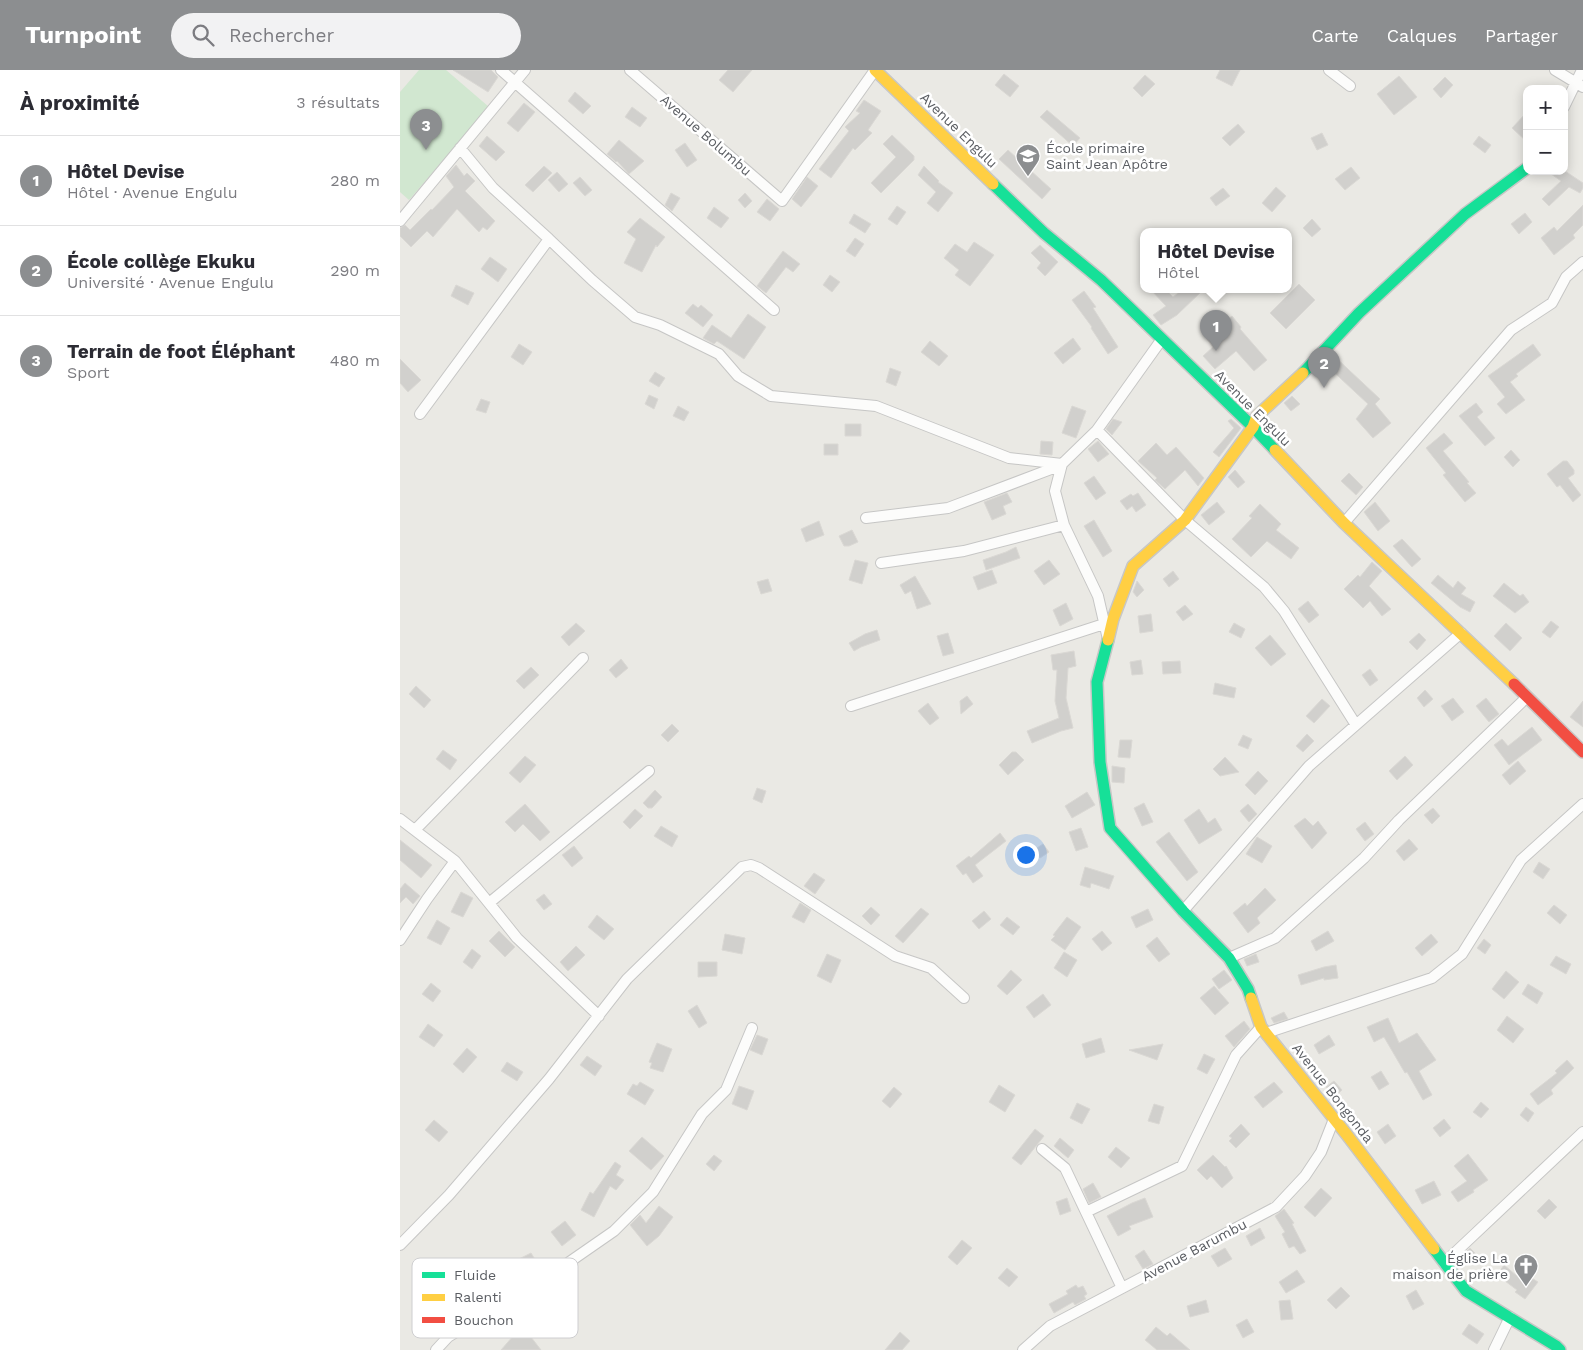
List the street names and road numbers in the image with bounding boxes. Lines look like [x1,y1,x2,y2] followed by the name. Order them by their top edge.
[917,89,1001,171] street label: Avenue Engulu
[657,91,755,179] street label: Avenue Bolumbu
[1212,367,1294,449] street label: Avenue Engulu
[1289,1040,1377,1146] street label: Avenue Bongonda
[1139,1216,1249,1284] street label: Avenue Barumbu

